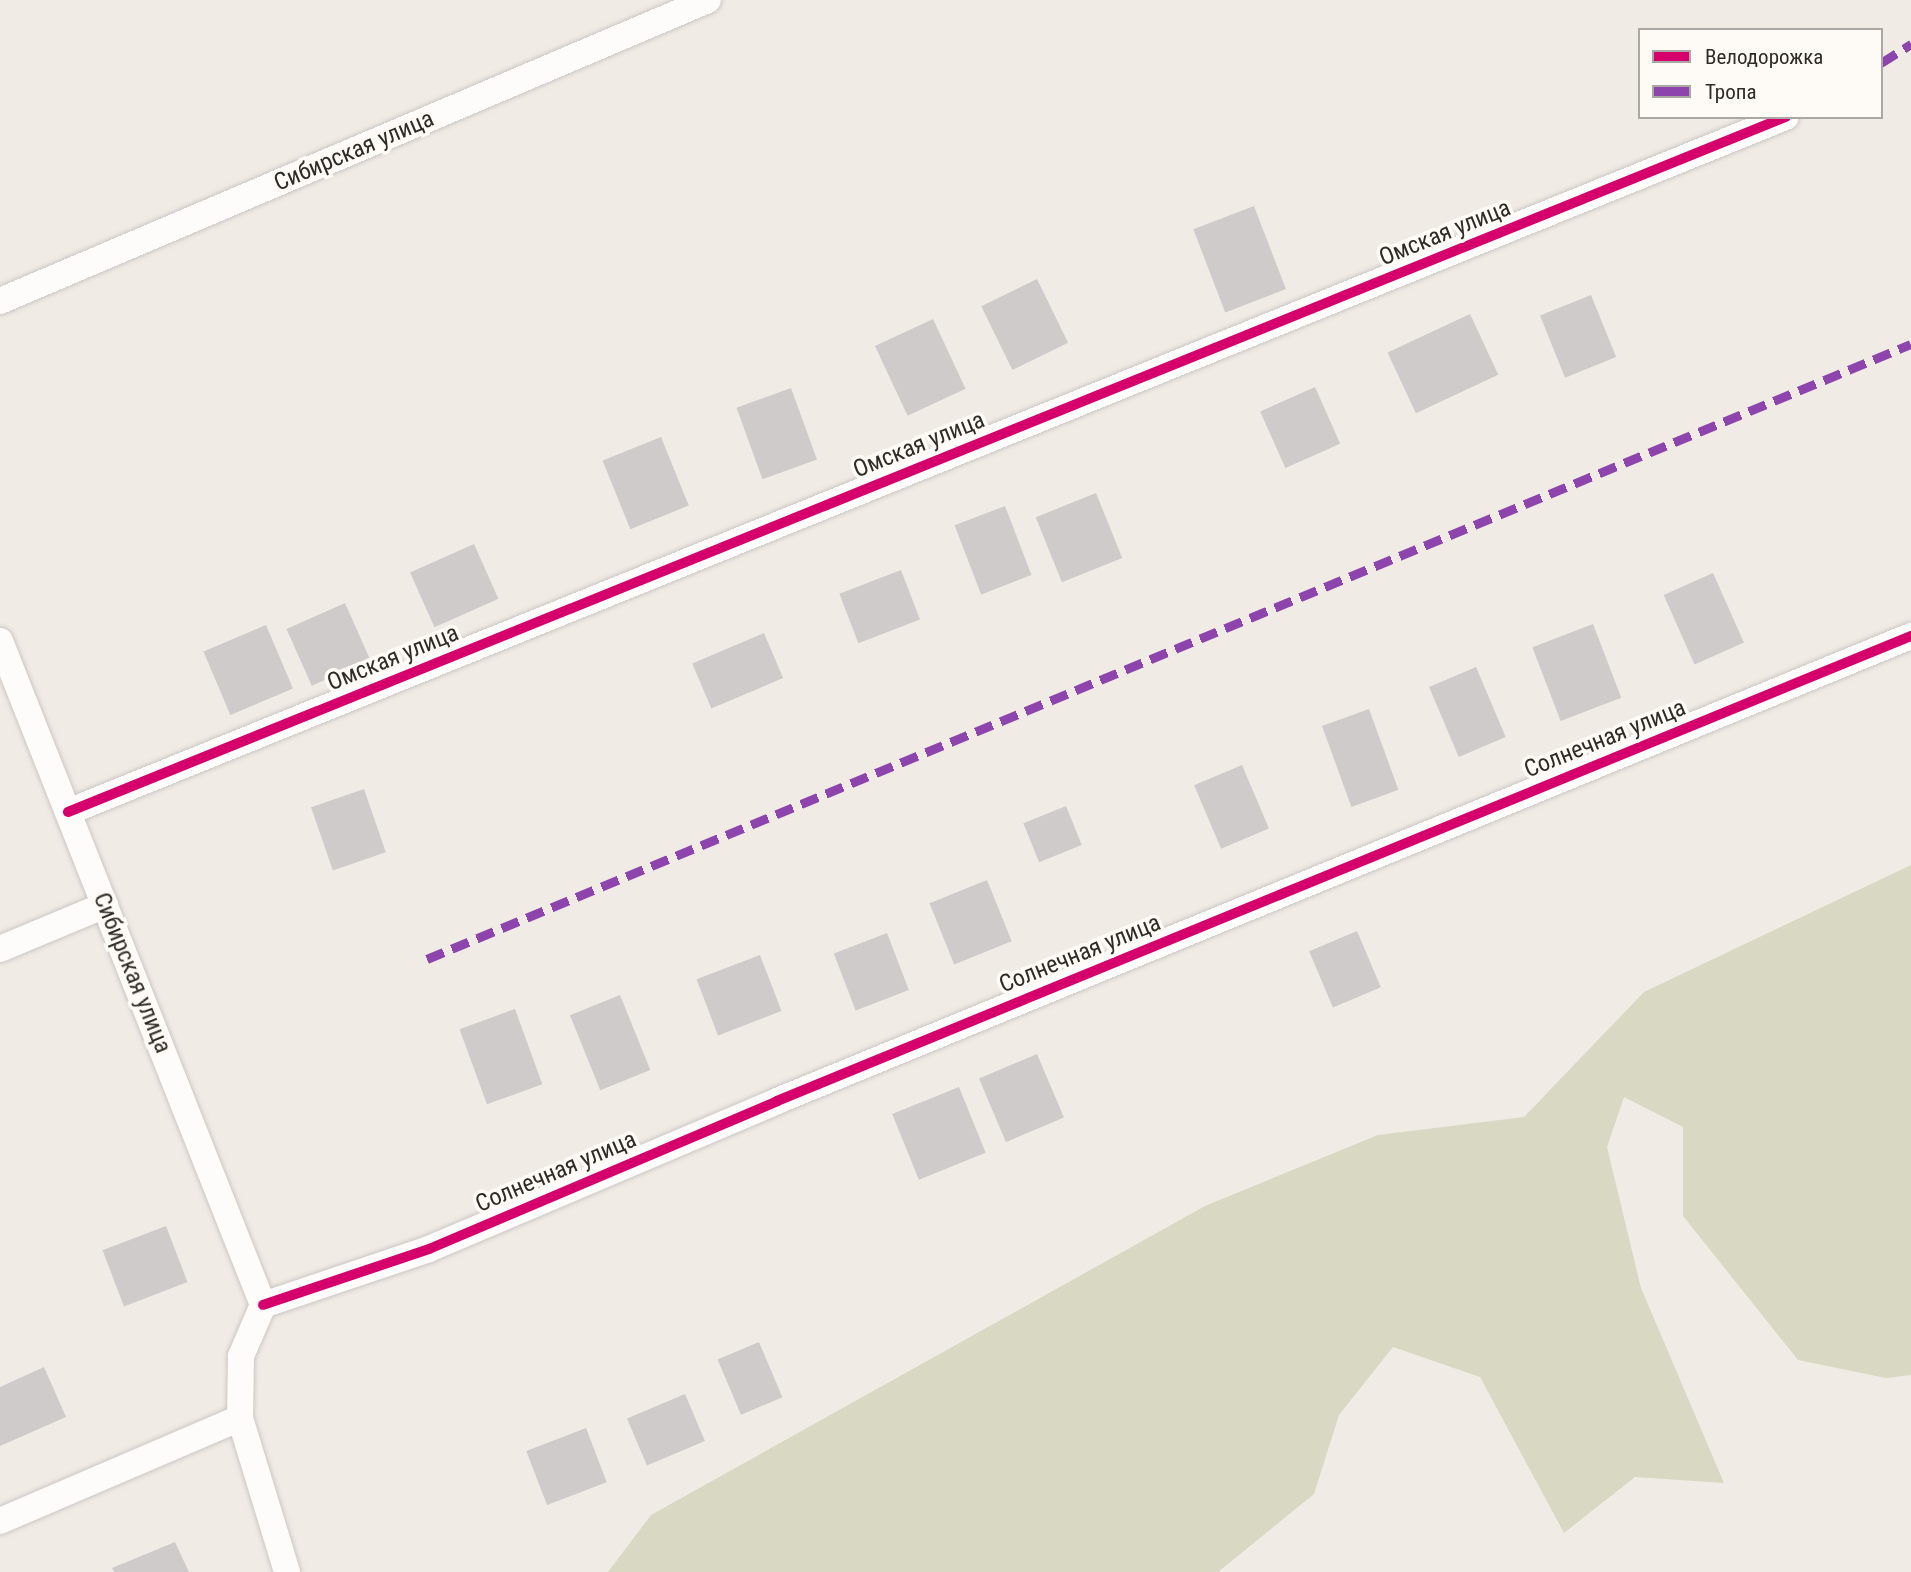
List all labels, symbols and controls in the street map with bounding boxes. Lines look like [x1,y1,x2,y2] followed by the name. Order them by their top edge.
[1638,28,1883,119] legend
[1705,45,1823,69] text: Велодорожка
[1705,80,1756,104] text: Тропа
[270,104,438,198] street label: Сибирская улица
[1375,194,1515,272] street label: Омская улица
[849,406,989,484] street label: Омская улица
[323,619,463,697] street label: Омская улица
[1520,694,1690,784] street label: Солнечная улица
[87,889,177,1057] street label: Сибирская улица
[995,909,1165,999] street label: Солнечная улица
[471,1125,641,1219] street label: Солнечная улица

